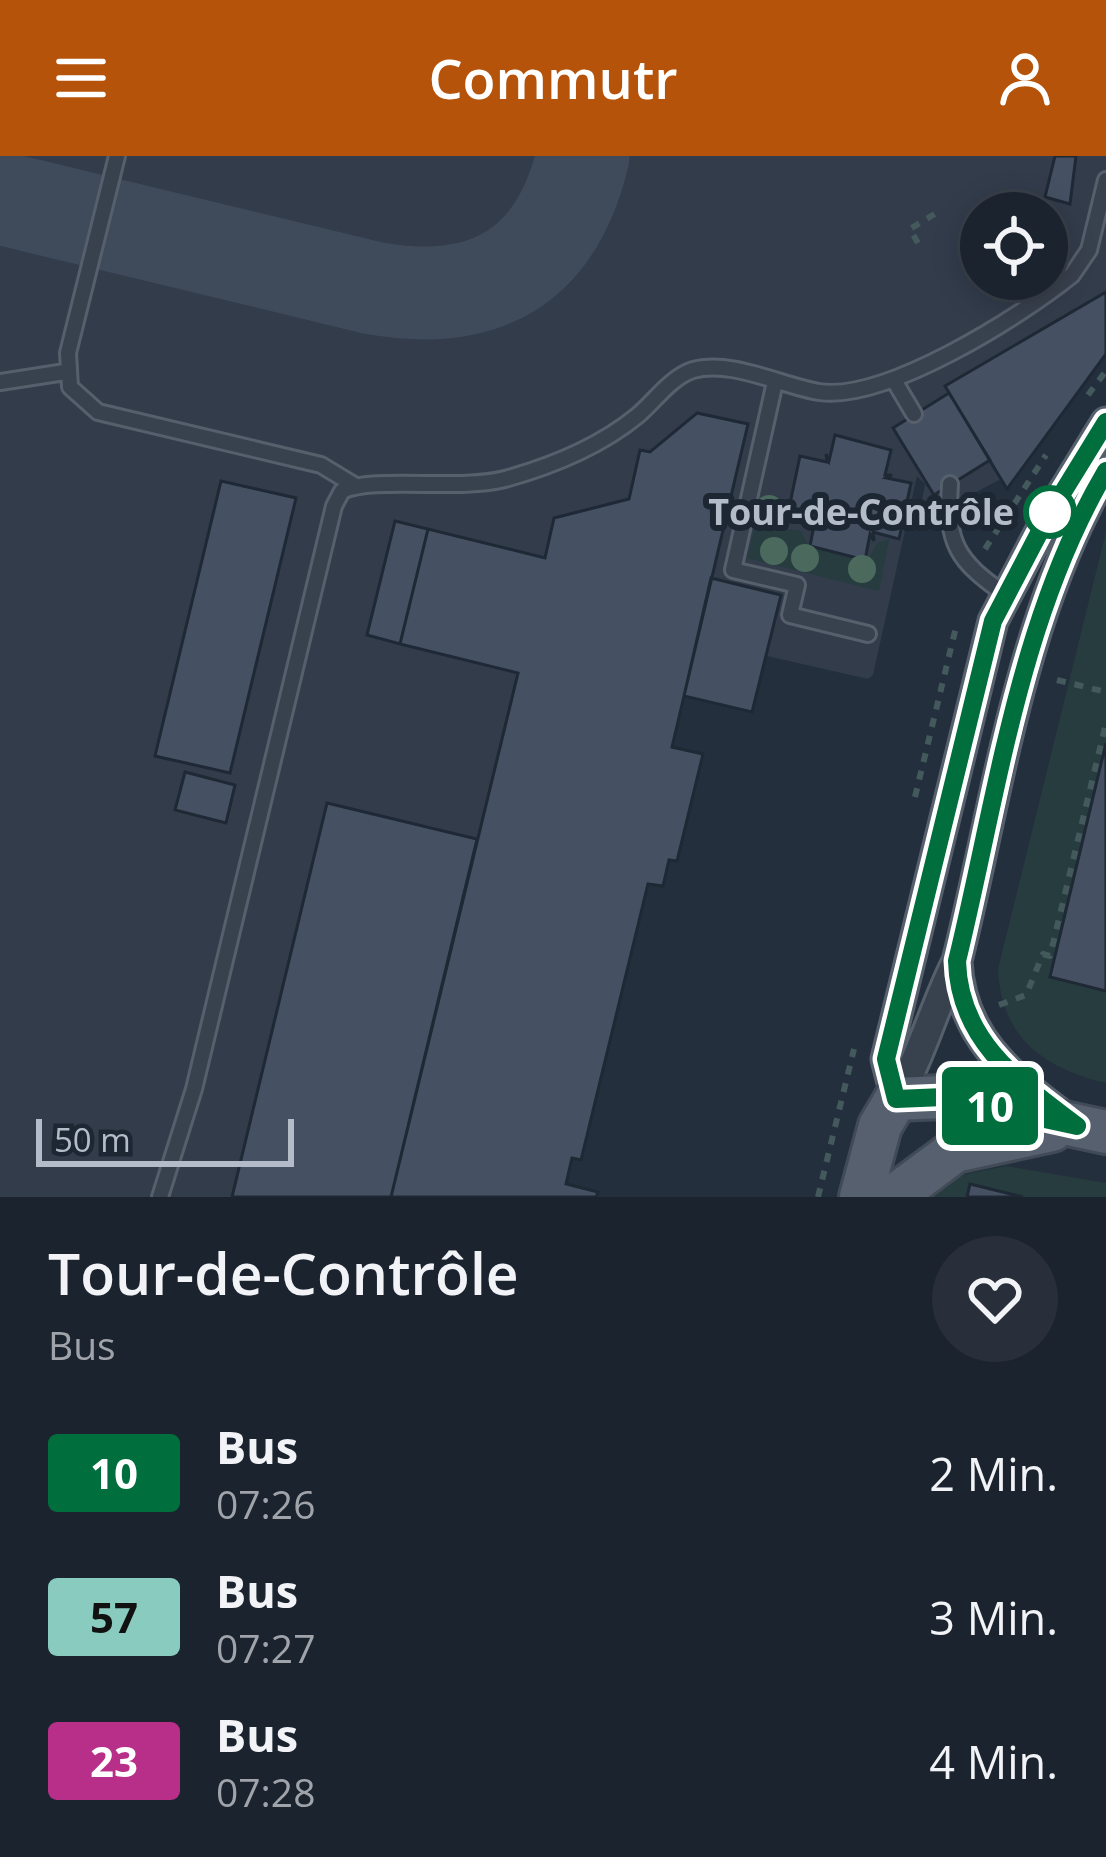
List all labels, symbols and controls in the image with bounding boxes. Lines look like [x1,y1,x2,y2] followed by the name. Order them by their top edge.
[428,41,678,115] text: Commutr
[48,45,114,111] icon: menu
[992,45,1058,111] icon: person
[960,192,1068,300] map controls
[960,192,1068,300] button: locate
[708,487,1014,536] place label: Tour-de-Contrôle
[1025,487,1075,537] marker: Tour-de-Contrôle
[936,1067,1044,1145] line badge: 10
[966,1077,1014,1134] text: 10
[36,1113,294,1166] scale bar
[54,1117,131,1162] text: 50 m
[48,1234,519,1312] text: Tour-de-Contrôle
[932,1236,1058,1362] button: heart
[48,1318,116,1371] text: Bus
[216,1416,298,1477] text: Bus
[929,1443,1058,1504] text: 2 Min.
[90,1444,138,1501] text: 10
[216,1477,315,1530] text: 07:26
[216,1560,298,1621] text: Bus
[929,1587,1058,1648] text: 3 Min.
[90,1588,138,1645] text: 57
[216,1621,315,1674] text: 07:27
[216,1704,298,1765] text: Bus
[929,1731,1058,1792] text: 4 Min.
[90,1732,138,1789] text: 23
[216,1765,315,1818] text: 07:28

